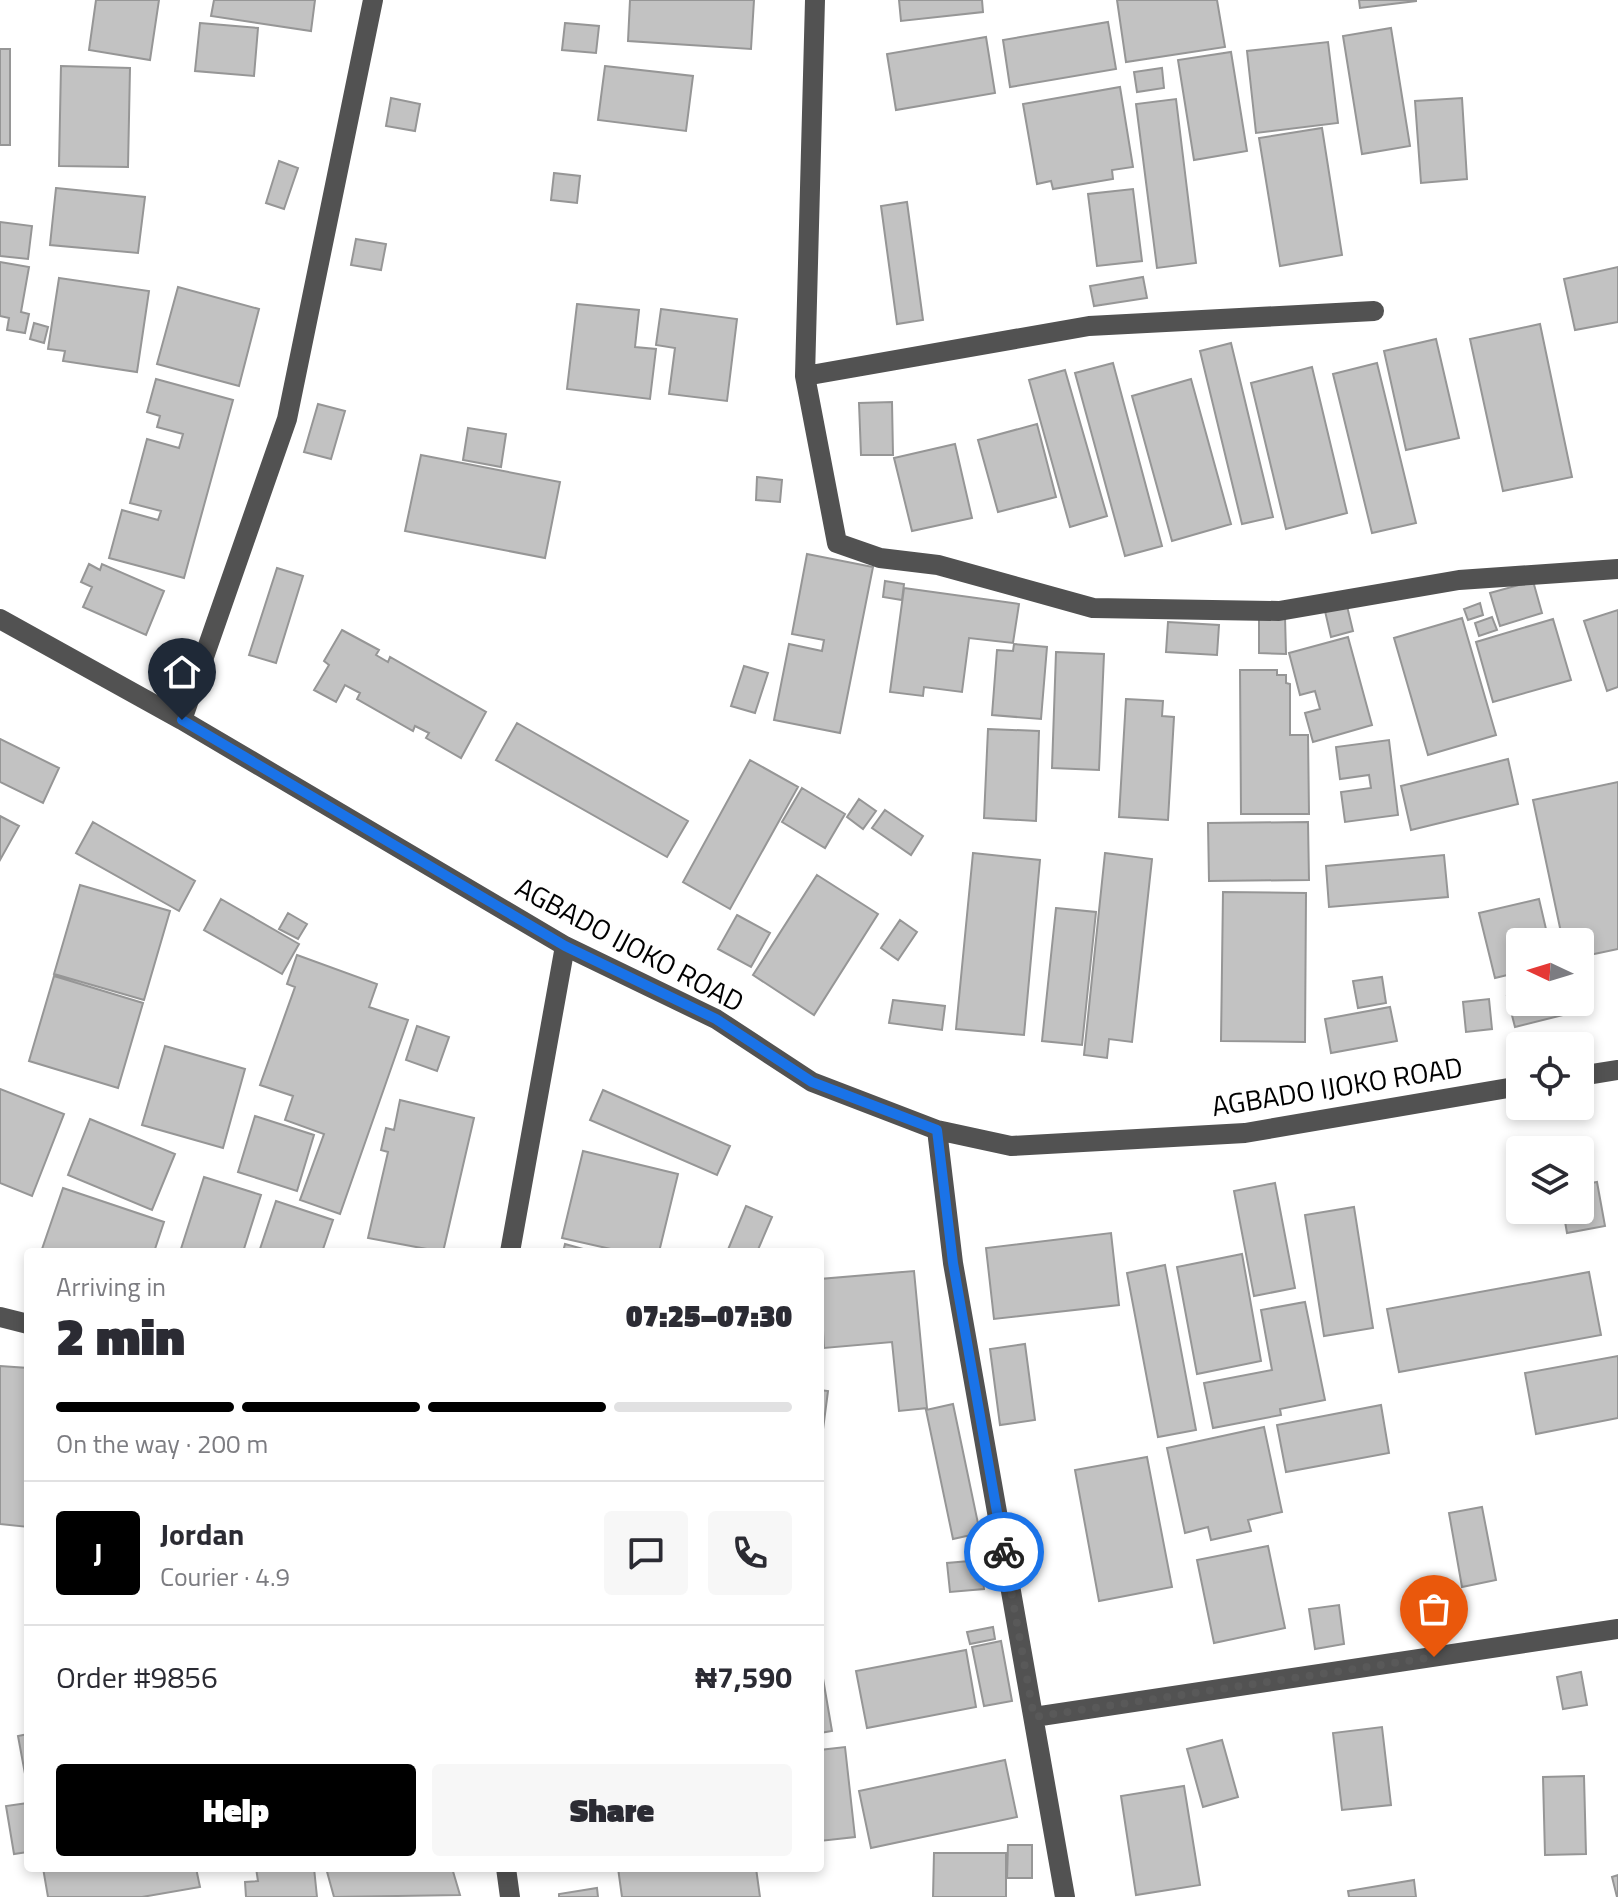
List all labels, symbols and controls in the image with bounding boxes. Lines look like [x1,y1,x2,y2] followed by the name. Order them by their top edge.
[148,638,216,720] pin
[160,650,204,694] icon: home
[508,866,752,1022] street label: AGBADO IJOKO ROAD
[1506,928,1594,1016] north arrow
[1506,928,1594,1224] map controls
[1506,1032,1594,1120] button: locate
[1208,1045,1466,1127] street label: AGBADO IJOKO ROAD
[1506,1136,1594,1224] button: layers
[56,1267,166,1306] text: Arriving in
[626,1293,792,1339] text: 07:25–07:30
[56,1296,185,1375] text: 2 min
[56,1424,268,1463] text: On the way · 200 m
[160,1511,244,1557] text: Jordan
[604,1511,688,1595] button: chat
[708,1511,792,1595] button: phone
[964,1512,1044,1592] courier
[93,1530,103,1576] text: J
[982,1530,1026,1574] icon: bike
[160,1557,290,1596] text: Courier · 4.9
[1400,1575,1468,1657] pin
[1412,1587,1456,1631] icon: bag
[56,1654,218,1700] text: Order #9856
[695,1654,792,1700] text: ₦7,590
[56,1764,416,1856] button: Help
[432,1764,792,1856] button: Share

